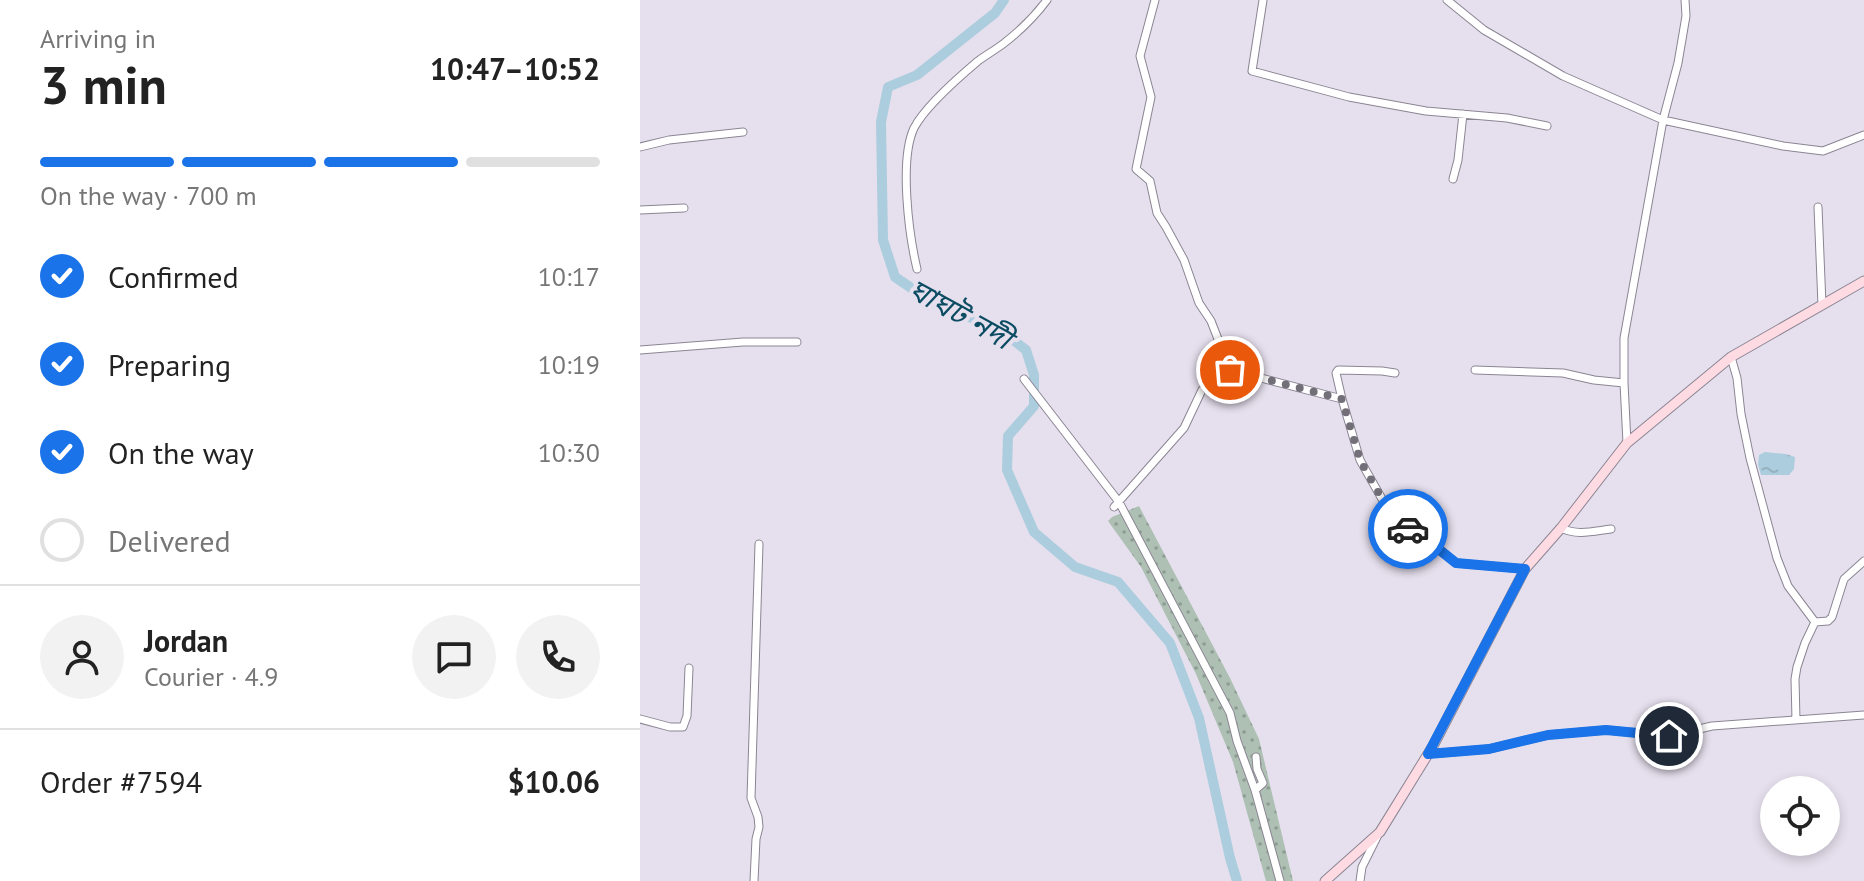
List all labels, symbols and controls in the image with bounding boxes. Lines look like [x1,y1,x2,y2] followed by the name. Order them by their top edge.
[40,22,156,55] text: Arriving in
[430,49,600,88] text: 10:47–10:52
[40,51,167,118] text: 3 min
[40,179,257,212] text: On the way · 700 m
[40,254,84,298] icon: check
[108,257,239,296] text: Confirmed
[538,260,600,293] text: 10:17
[902,269,1024,360] water label: ঘাঘট নদী
[1196,336,1264,404] pin
[40,342,84,386] icon: check
[108,345,231,384] text: Preparing
[538,348,600,381] text: 10:19
[1208,348,1252,392] icon: bag
[40,430,84,474] icon: check
[108,433,254,472] text: On the way
[538,436,600,469] text: 10:30
[1368,489,1448,569] courier
[1386,507,1430,551] icon: car
[108,521,231,560] text: Delivered
[40,615,124,699] button: person
[412,615,496,699] button: chat
[516,615,600,699] button: phone
[144,621,228,660] text: Jordan
[144,660,278,693] text: Courier · 4.9
[1635,702,1703,770] pin
[1647,714,1691,758] icon: home
[40,762,202,801] text: Order #7594
[508,762,600,801] text: $10.06
[1760,776,1840,856] map controls
[1760,776,1840,856] button: locate

